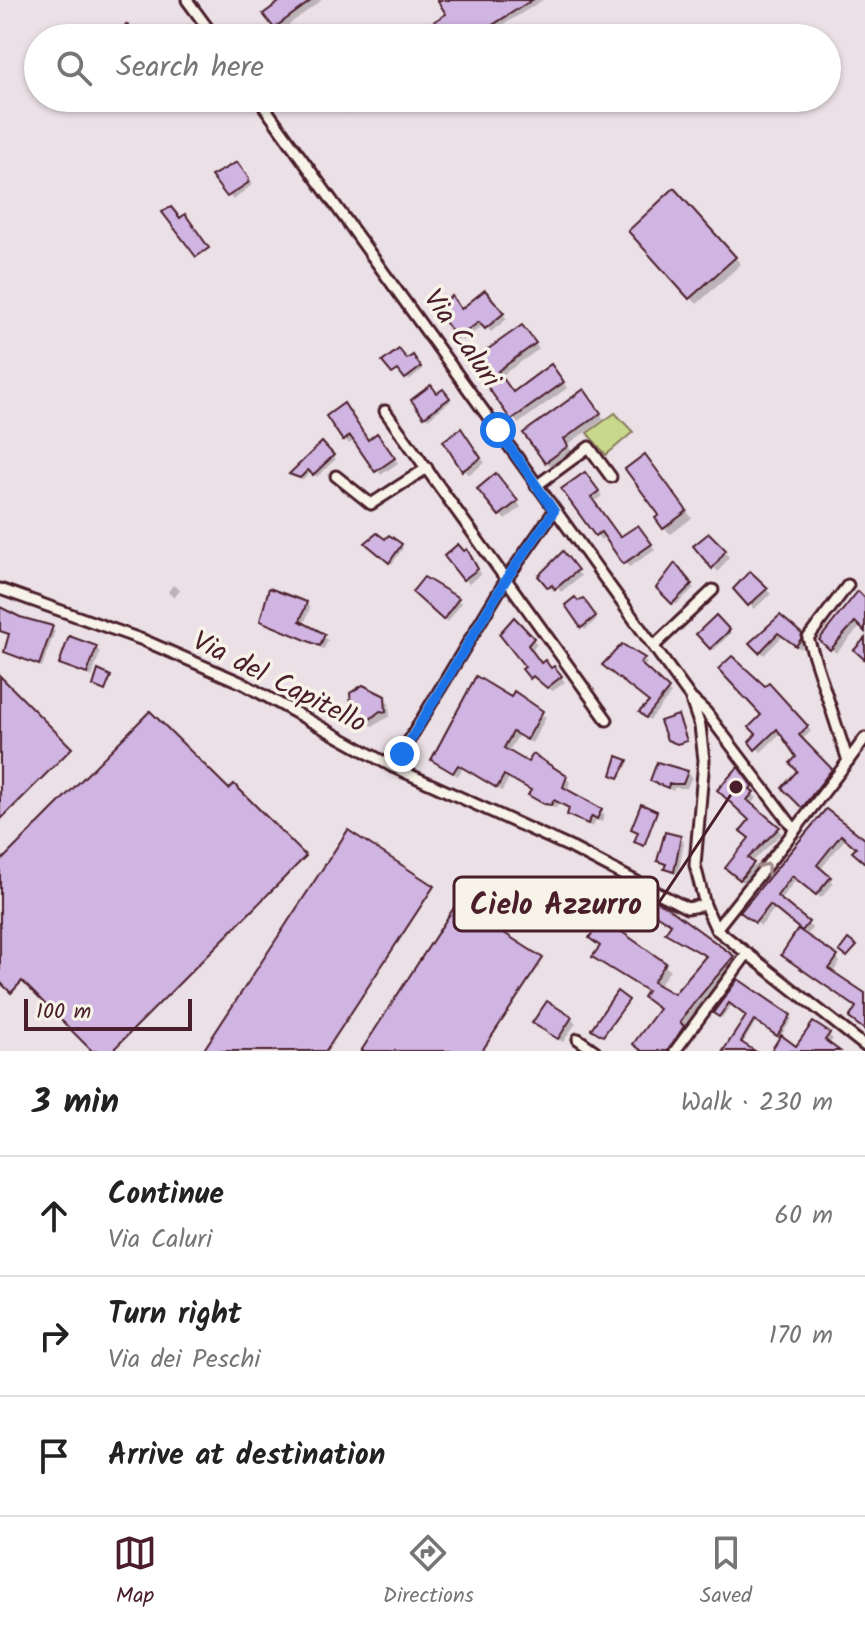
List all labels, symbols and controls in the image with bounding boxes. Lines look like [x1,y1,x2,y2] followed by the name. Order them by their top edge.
[24,24,841,112] search box
[116,44,264,92] text: Search here
[52,46,96,90] icon: search
[410,280,512,399] street label: Via Caluri
[480,412,516,448] route start
[184,620,374,746] street label: Via del Capitello
[384,736,420,772] route end
[755,862,769,877] one-way arrow
[454,877,658,931] callout: Cielo Azzurro
[470,882,642,930] text: Cielo Azzurro
[24,995,192,1031] scale bar
[36,995,91,1030] text: 100 m
[32,1076,119,1130] text: 3 min
[681,1082,833,1124] text: Walk · 230 m
[108,1171,224,1219] text: Continue
[32,1194,76,1238] icon: ahead
[774,1195,833,1237] text: 60 m
[108,1219,212,1261] text: Via Caluri
[108,1291,241,1339] text: Turn right
[32,1314,76,1358] icon: right
[769,1315,833,1357] text: 170 m
[108,1339,261,1381] text: Via dei Peschi
[108,1432,385,1480] text: Arrive at destination
[32,1434,76,1478] icon: arrive
[113,1531,157,1614] tab: Map
[383,1531,474,1614] tab: Directions
[700,1531,752,1614] tab: Saved

